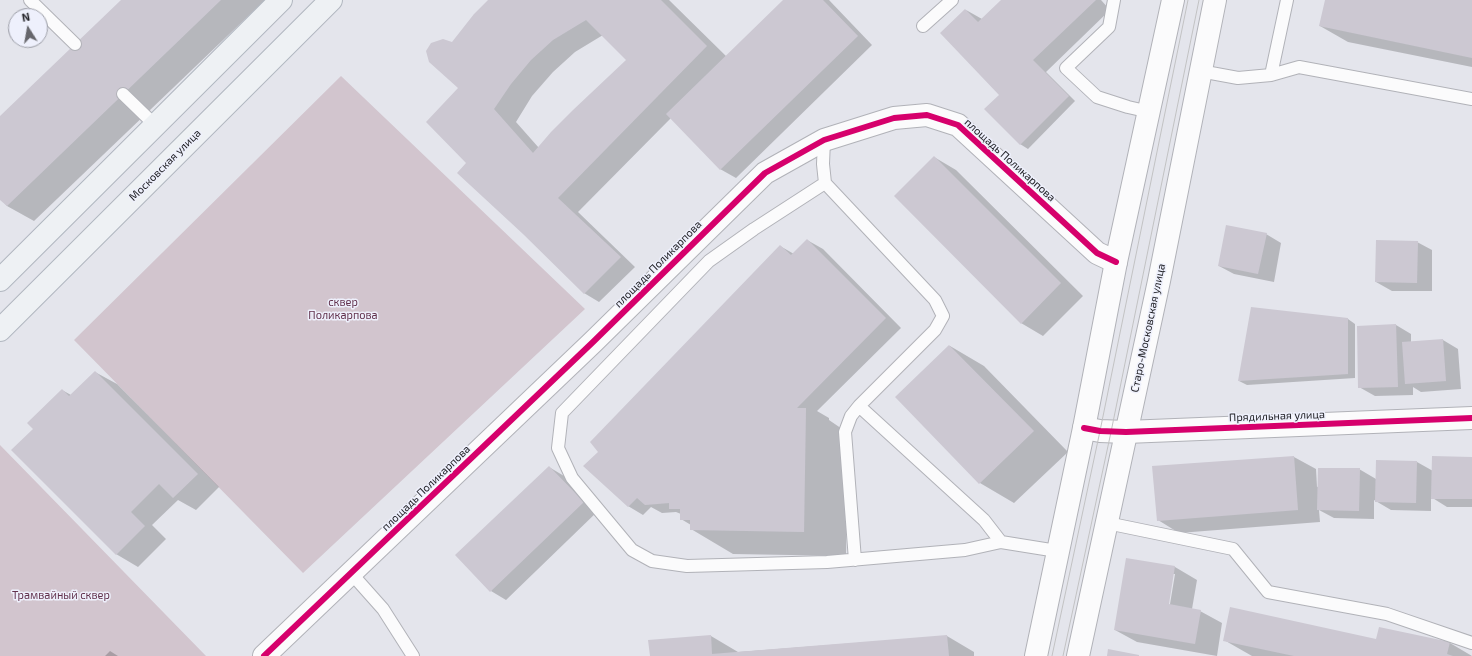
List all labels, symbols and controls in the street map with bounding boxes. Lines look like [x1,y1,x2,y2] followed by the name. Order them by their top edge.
[8,8,48,48] north arrow
[21,10,31,24] text: N
[962,116,1058,204] street label: площадь Поликарпова
[126,126,204,204] street label: Московская улица
[612,218,704,310] street label: площадь Поликарпова
[1128,262,1168,394] street label: Старо-Московская улица
[308,295,378,321] park label: сквер Поликарпова
[1229,408,1325,424] street label: Прядильная улица
[379,442,473,534] street label: площадь Поликарпова
[12,588,110,602] park label: Трамвайный сквер

